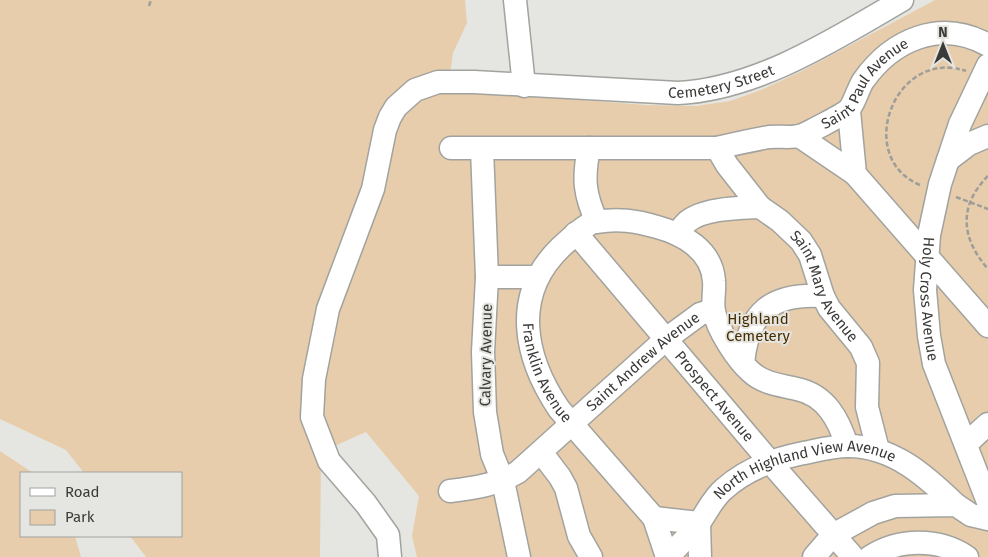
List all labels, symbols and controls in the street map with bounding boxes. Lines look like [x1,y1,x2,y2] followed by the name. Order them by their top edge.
[918,20,968,70] north arrow
[938,24,948,41] text: N
[818,34,911,133] street label: Saint Paul Avenue
[668,61,777,102] street label: Cemetery Street
[787,227,862,346] street label: Saint Mary Avenue
[916,236,942,362] street label: Holy Cross Avenue
[476,303,496,407] street label: Calvary Avenue
[583,308,703,415] street label: Saint Andrew Avenue
[726,310,791,345] park label: Highland Cemetery
[519,322,576,426] street label: Franklin Avenue
[671,347,758,445] street label: Prospect Avenue
[709,437,899,503] street label: North Highland View Avenue
[20,472,182,537] legend
[65,483,100,501] text: Road
[65,508,95,526] text: Park

